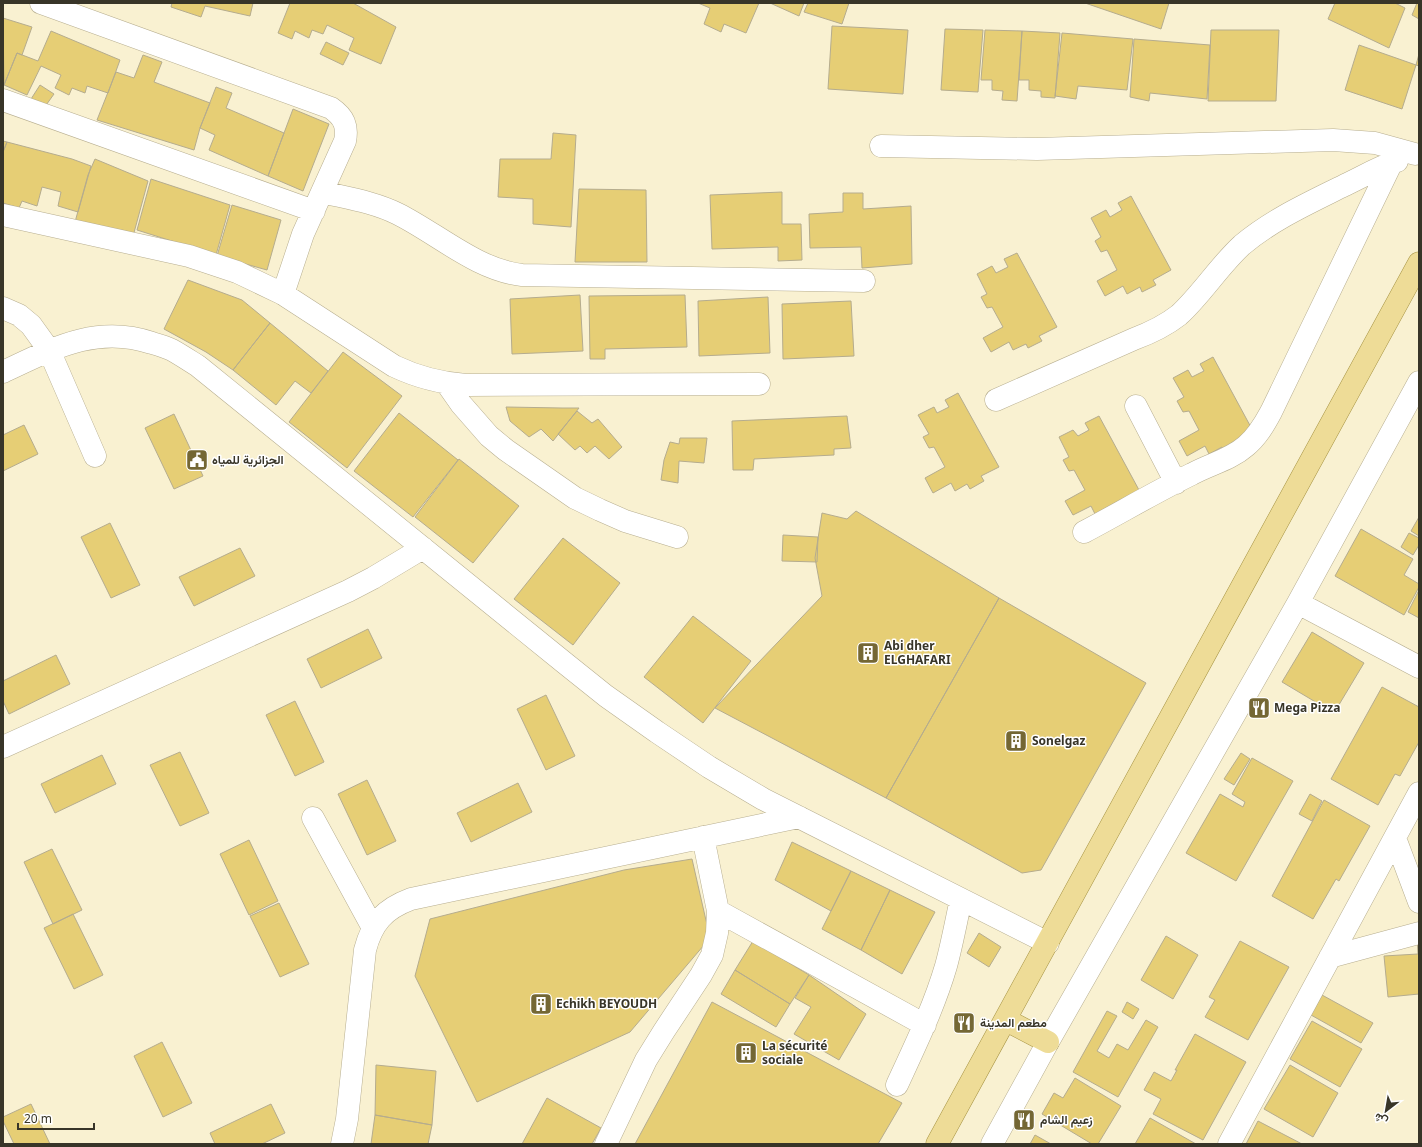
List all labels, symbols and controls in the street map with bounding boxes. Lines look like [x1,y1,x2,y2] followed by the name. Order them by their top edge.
[184,447,210,473] public building icon: الجزائرية للمياه
[212,451,284,468] place label: الجزائرية للمياه
[884,637,951,668] place label: Abi dher ELGHAFARI
[855,640,881,666] building icon: Abi dher ELGHAFARI
[1246,695,1272,721] restaurant icon: Mega Pizza
[1274,699,1340,716] place label: Mega Pizza
[1003,728,1029,754] building icon: Sonelgaz
[1032,732,1085,749] place label: Sonelgaz
[528,991,554,1017] building icon: Echikh BEYOUDH
[556,995,657,1012] place label: Echikh BEYOUDH
[951,1010,977,1036] restaurant icon: مطعم المدينة
[980,1014,1047,1031] place label: مطعم المدينة
[762,1037,828,1068] place label: La sécurité sociale
[733,1040,759,1066] building icon: La sécurité sociale
[1366,1091,1406,1131] north arrow
[18,1105,94,1131] scale bar
[1011,1107,1037,1133] restaurant icon: زعيم الشام
[24,1110,52,1127] text: 20 m
[1371,1110,1390,1130] text: ش
[1040,1111,1093,1128] place label: زعيم الشام

